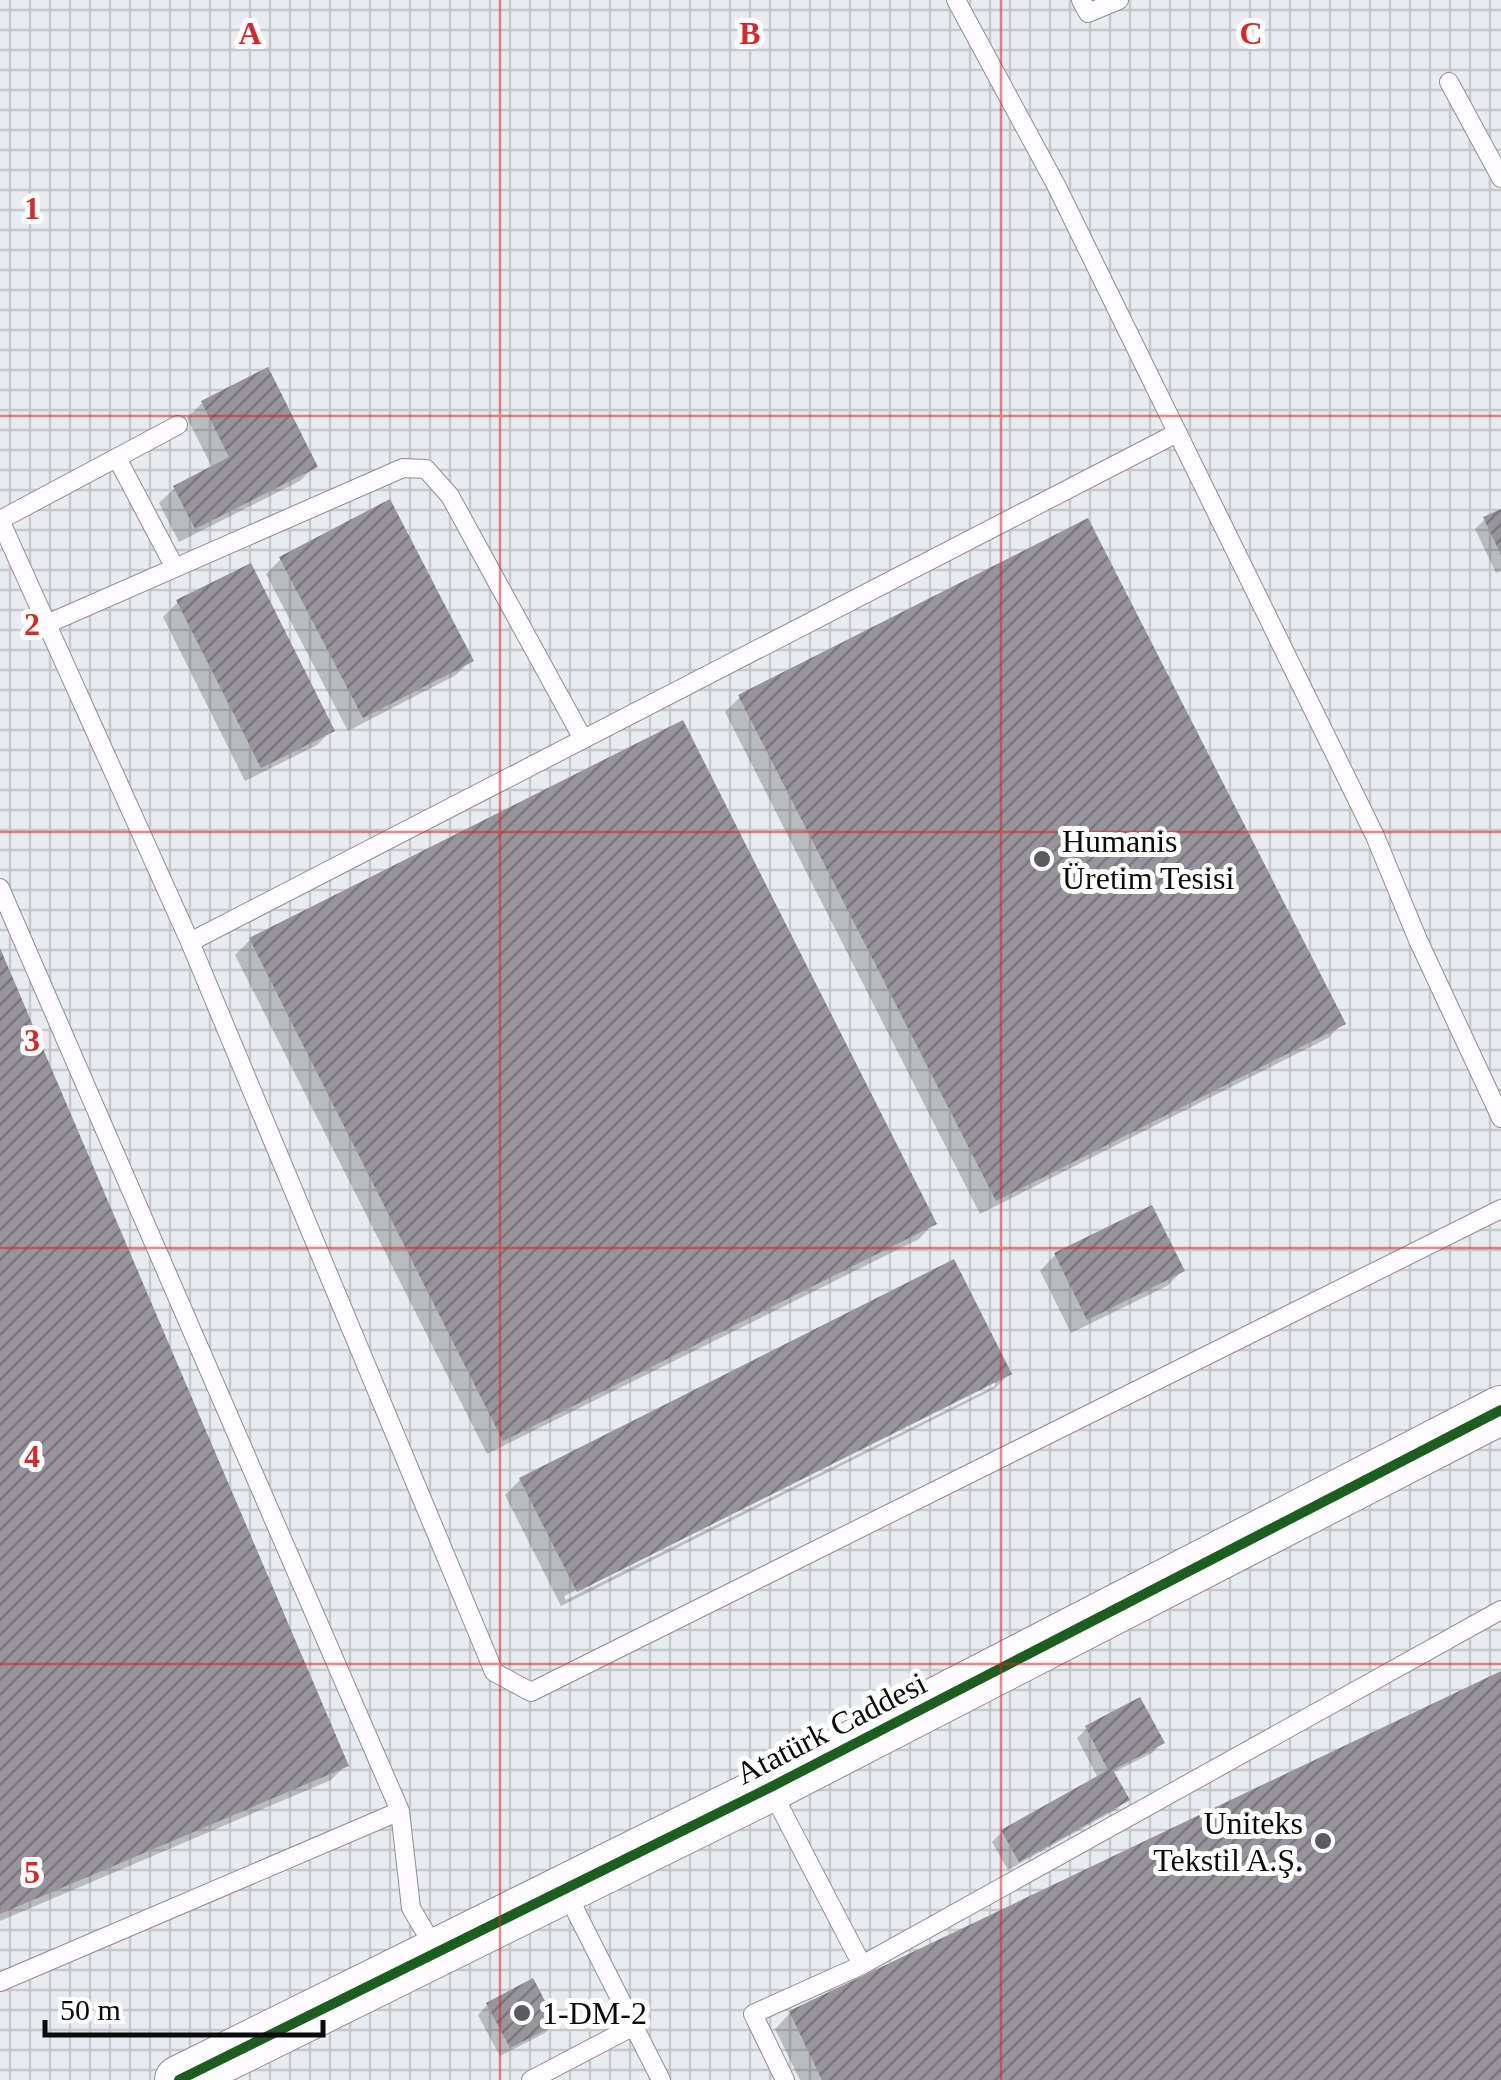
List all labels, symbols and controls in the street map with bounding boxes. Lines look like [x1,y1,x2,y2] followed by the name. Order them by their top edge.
[238,15,262,51] text: A
[739,15,761,51] text: B
[1239,15,1263,51] text: C
[24,190,40,226] text: 1
[24,606,40,642] text: 2
[1062,823,1234,896] place label: Humanis Üretim Tesisi
[1031,848,1053,870] marker: Humanis Üretim Tesisi
[24,1022,40,1058] text: 3
[24,1438,40,1474] text: 4
[730,1665,932,1791] street label: Atatürk Caddesi
[1153,1805,1303,1878] place label: Uniteks Tekstil A.Ş.
[1312,1830,1334,1852] marker: Uniteks Tekstil A.Ş.
[24,1854,40,1890] text: 5
[45,1975,322,2037] scale bar
[60,1993,121,2026] text: 50 m
[542,1995,647,2031] place label: 1-DM-2
[511,2002,533,2024] marker: 1-DM-2

